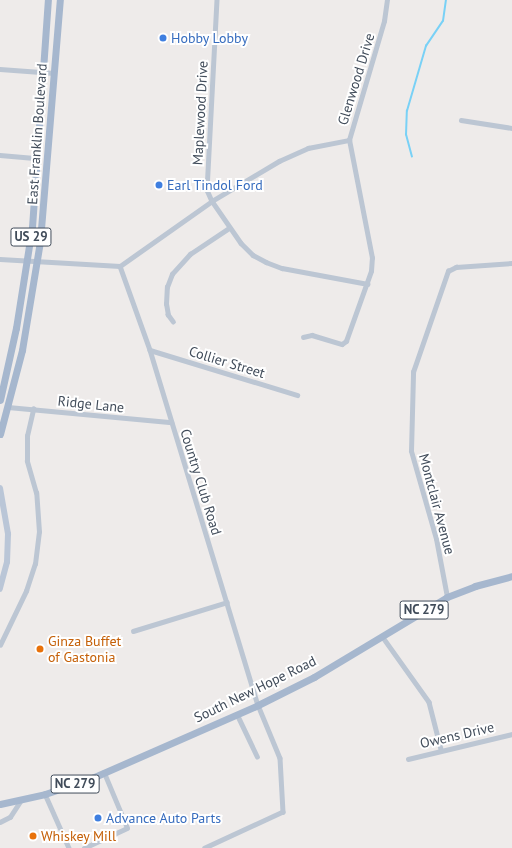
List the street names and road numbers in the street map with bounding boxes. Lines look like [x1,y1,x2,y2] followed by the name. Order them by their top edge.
[334,31,378,127] street label: Glenwood Drive
[189,60,211,166] street label: Maplewood Drive
[24,63,50,205] street label: East Franklin Boulevard
[10,226,52,248] road number: US 29
[187,343,267,381] street label: Collier Street
[57,392,125,416] street label: Ridge Lane
[177,427,225,537] street label: Country Club Road
[415,452,459,556] street label: Montclair Avenue
[399,599,449,621] road number: NC 279
[191,652,319,726] street label: South New Hope Road
[418,718,496,752] street label: Owens Drive
[50,773,100,795] road number: NC 279

